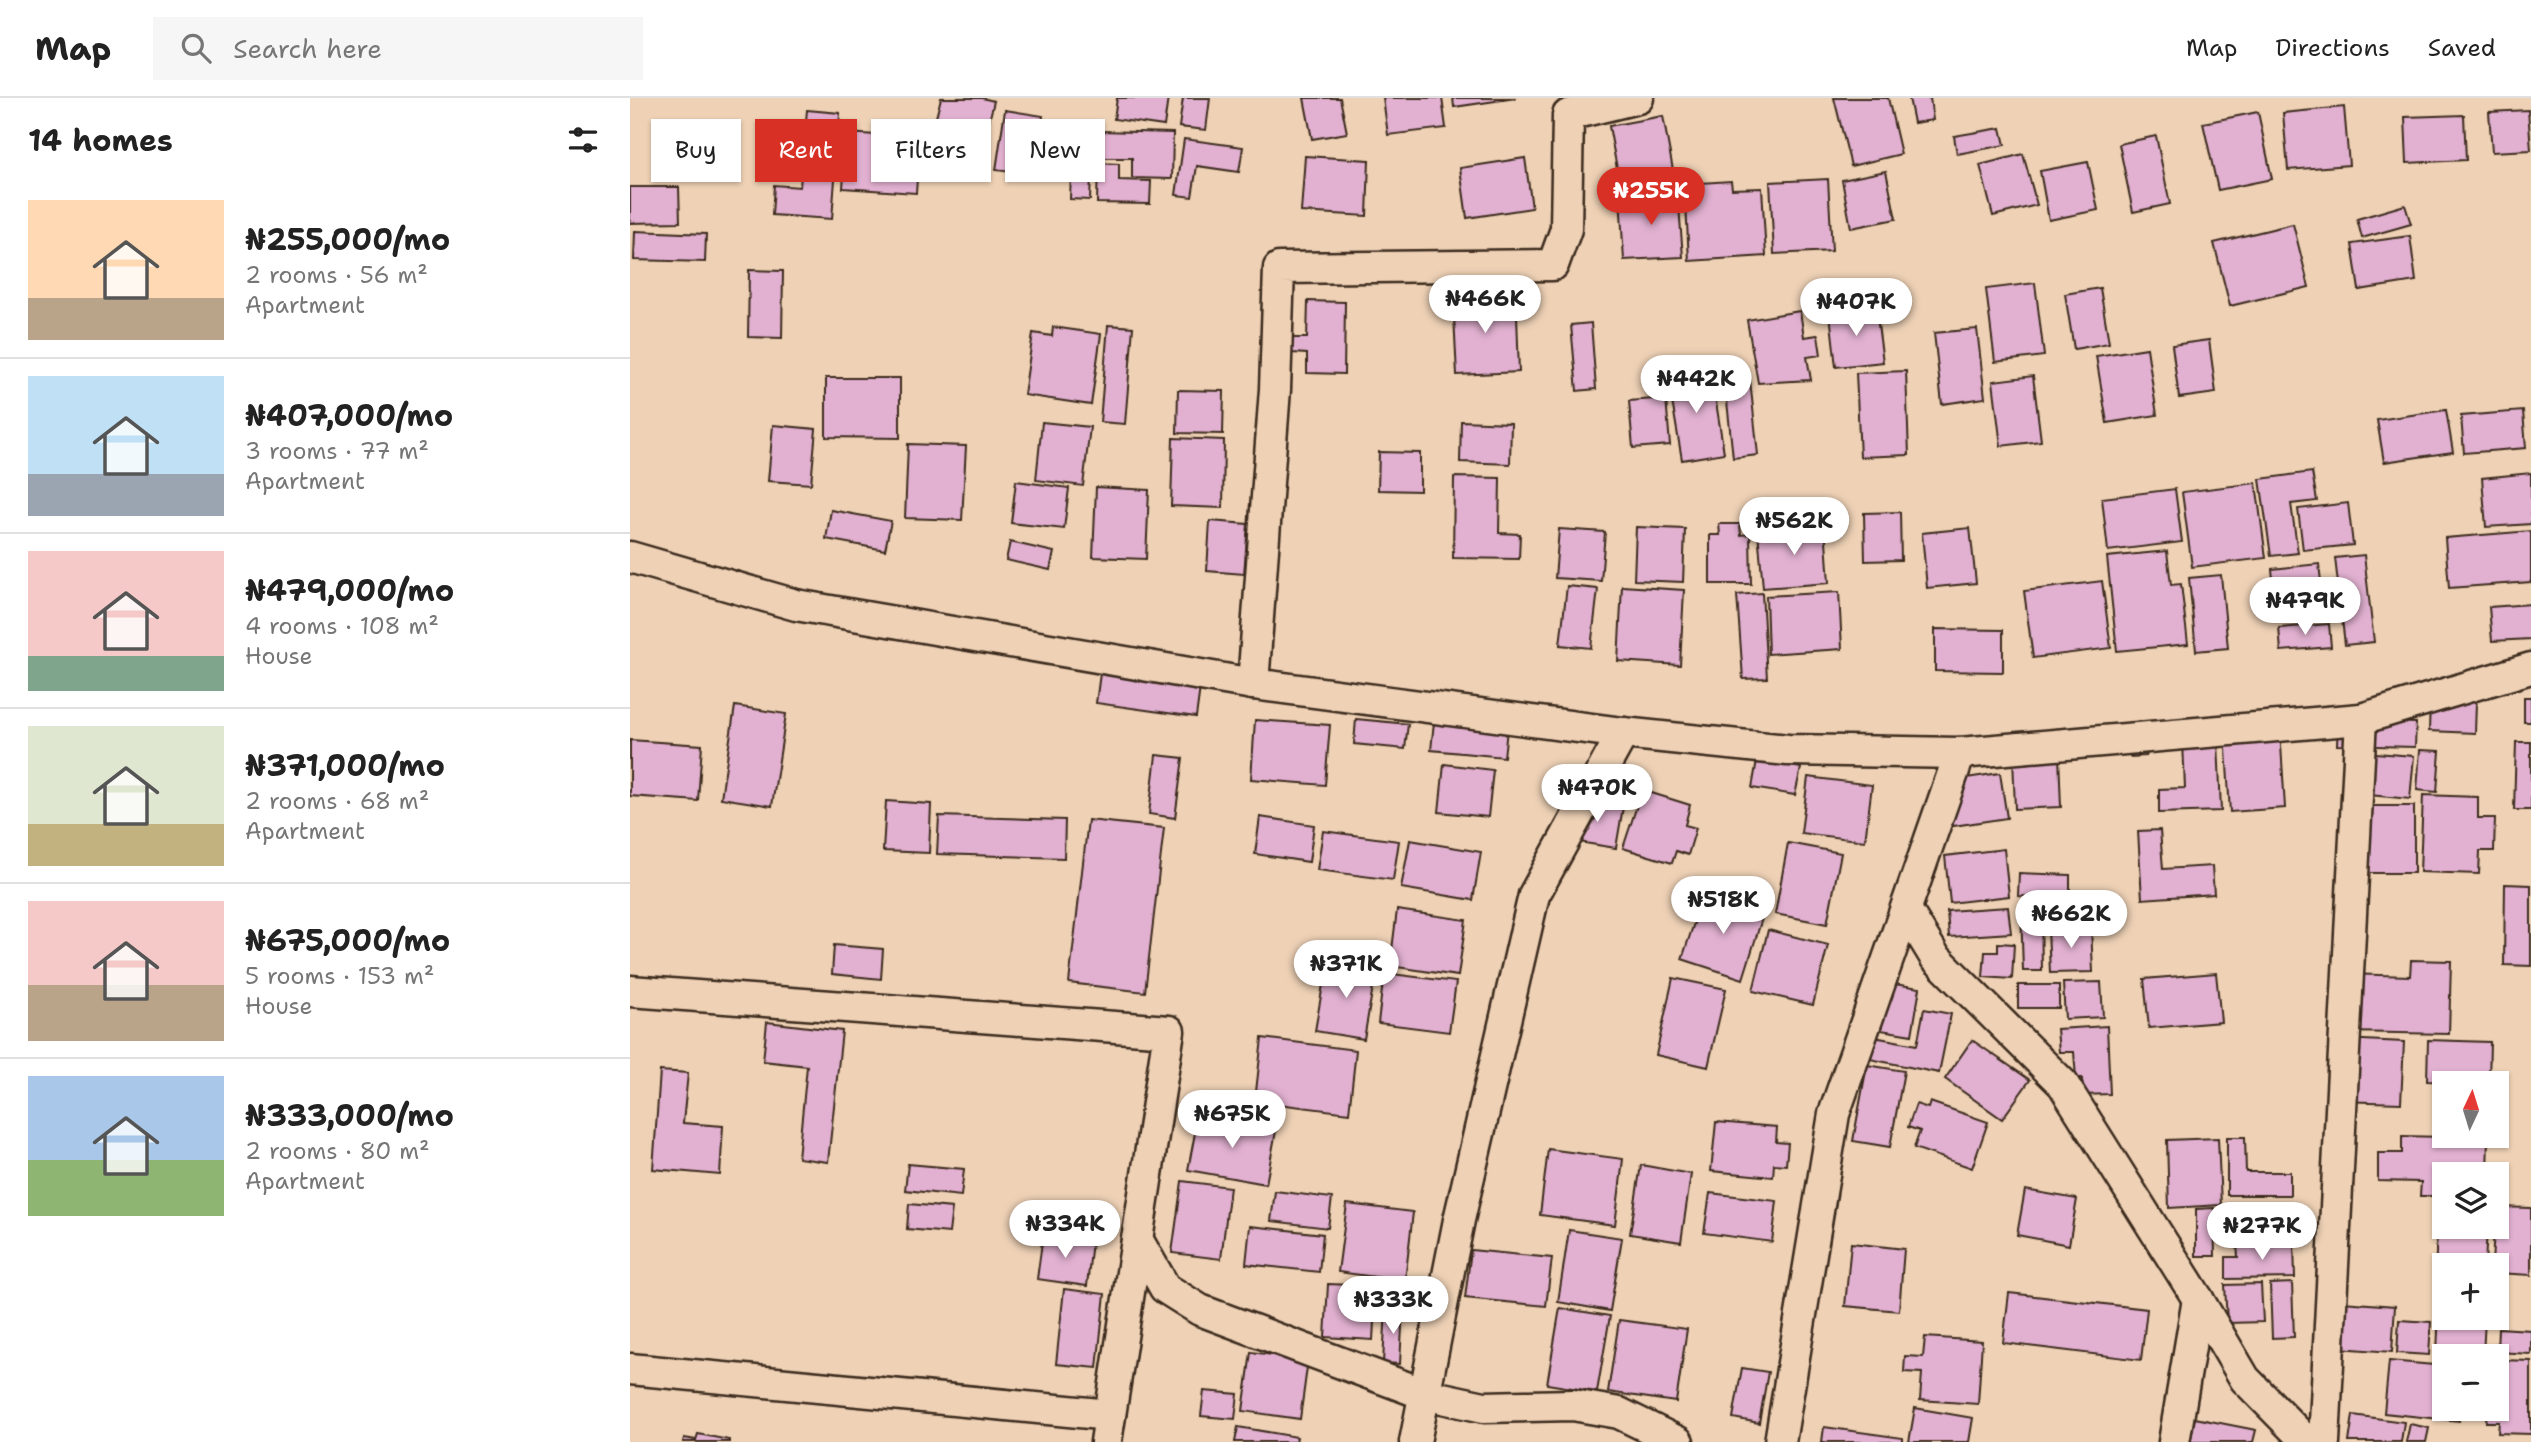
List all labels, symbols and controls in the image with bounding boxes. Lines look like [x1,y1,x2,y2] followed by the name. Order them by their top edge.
[153,17,643,80] search box
[35,26,111,71] text: Map
[177,29,215,67] icon: search
[233,31,382,66] text: Search here
[2186,32,2237,64] text: Map
[2275,32,2390,64] text: Directions
[2428,32,2496,64] text: Saved
[651,119,741,182] chip: Buy
[755,119,857,182] chip: Rent
[871,119,991,182] chip: Filters
[1005,119,1105,182] chip: New
[28,120,173,161] text: 14 homes
[564,121,602,159] icon: filters
[1602,167,1700,227] pin: ₦255K
[1613,175,1689,205] text: ₦255K
[245,219,450,260] text: ₦255,000/mo
[84,228,168,312] icon: home
[245,260,428,290] text: 2 rooms · 56 m²
[1436,275,1534,335] pin: ₦466K
[1807,278,1905,338] pin: ₦407K
[1445,283,1525,313] text: ₦466K
[1816,286,1896,316] text: ₦407K
[245,290,365,320] text: Apartment
[1647,356,1745,415] pin: ₦442K
[1657,363,1735,393] text: ₦442K
[245,395,453,436] text: ₦407,000/mo
[84,404,168,488] icon: home
[245,436,429,466] text: 3 rooms · 77 m²
[245,466,365,496] text: Apartment
[1745,498,1843,557] pin: ₦562K
[1755,505,1833,535] text: ₦562K
[245,570,454,611] text: ₦479,000/mo
[2256,578,2354,637] pin: ₦479K
[84,579,168,663] icon: home
[2266,585,2344,615] text: ₦479K
[245,611,439,641] text: 4 rooms · 108 m²
[245,641,313,671] text: House
[245,745,445,786] text: ₦371,000/mo
[84,754,168,838] icon: home
[1548,764,1646,824] pin: ₦470K
[1558,772,1637,802] text: ₦470K
[245,786,429,816] text: 2 rooms · 68 m²
[245,816,365,846] text: Apartment
[1674,876,1772,936] pin: ₦518K
[1687,884,1759,914] text: ₦518K
[2022,890,2120,950] pin: ₦662K
[2031,898,2111,928] text: ₦662K
[245,920,450,961] text: ₦675,000/mo
[84,929,168,1013] icon: home
[1297,940,1395,1000] pin: ₦371K
[1310,948,1382,978] text: ₦371K
[245,961,434,991] text: 5 rooms · 153 m²
[245,991,313,1021] text: House
[2432,1071,2510,1148] north arrow
[2432,1071,2509,1421] map controls
[1183,1090,1281,1150] pin: ₦675K
[245,1095,454,1136] text: ₦333,000/mo
[1194,1098,1270,1128] text: ₦675K
[84,1104,168,1188] icon: home
[245,1136,430,1166] text: 2 rooms · 80 m²
[2432,1162,2509,1239] button: layers
[245,1166,365,1196] text: Apartment
[1016,1200,1114,1260] pin: ₦334K
[2213,1202,2311,1262] pin: ₦277K
[1025,1208,1105,1238] text: ₦334K
[2223,1210,2301,1240] text: ₦277K
[2432,1253,2509,1330] button: +
[1344,1276,1442,1336] pin: ₦333K
[1353,1284,1433,1314] text: ₦333K
[2432,1344,2509,1421] button: −

